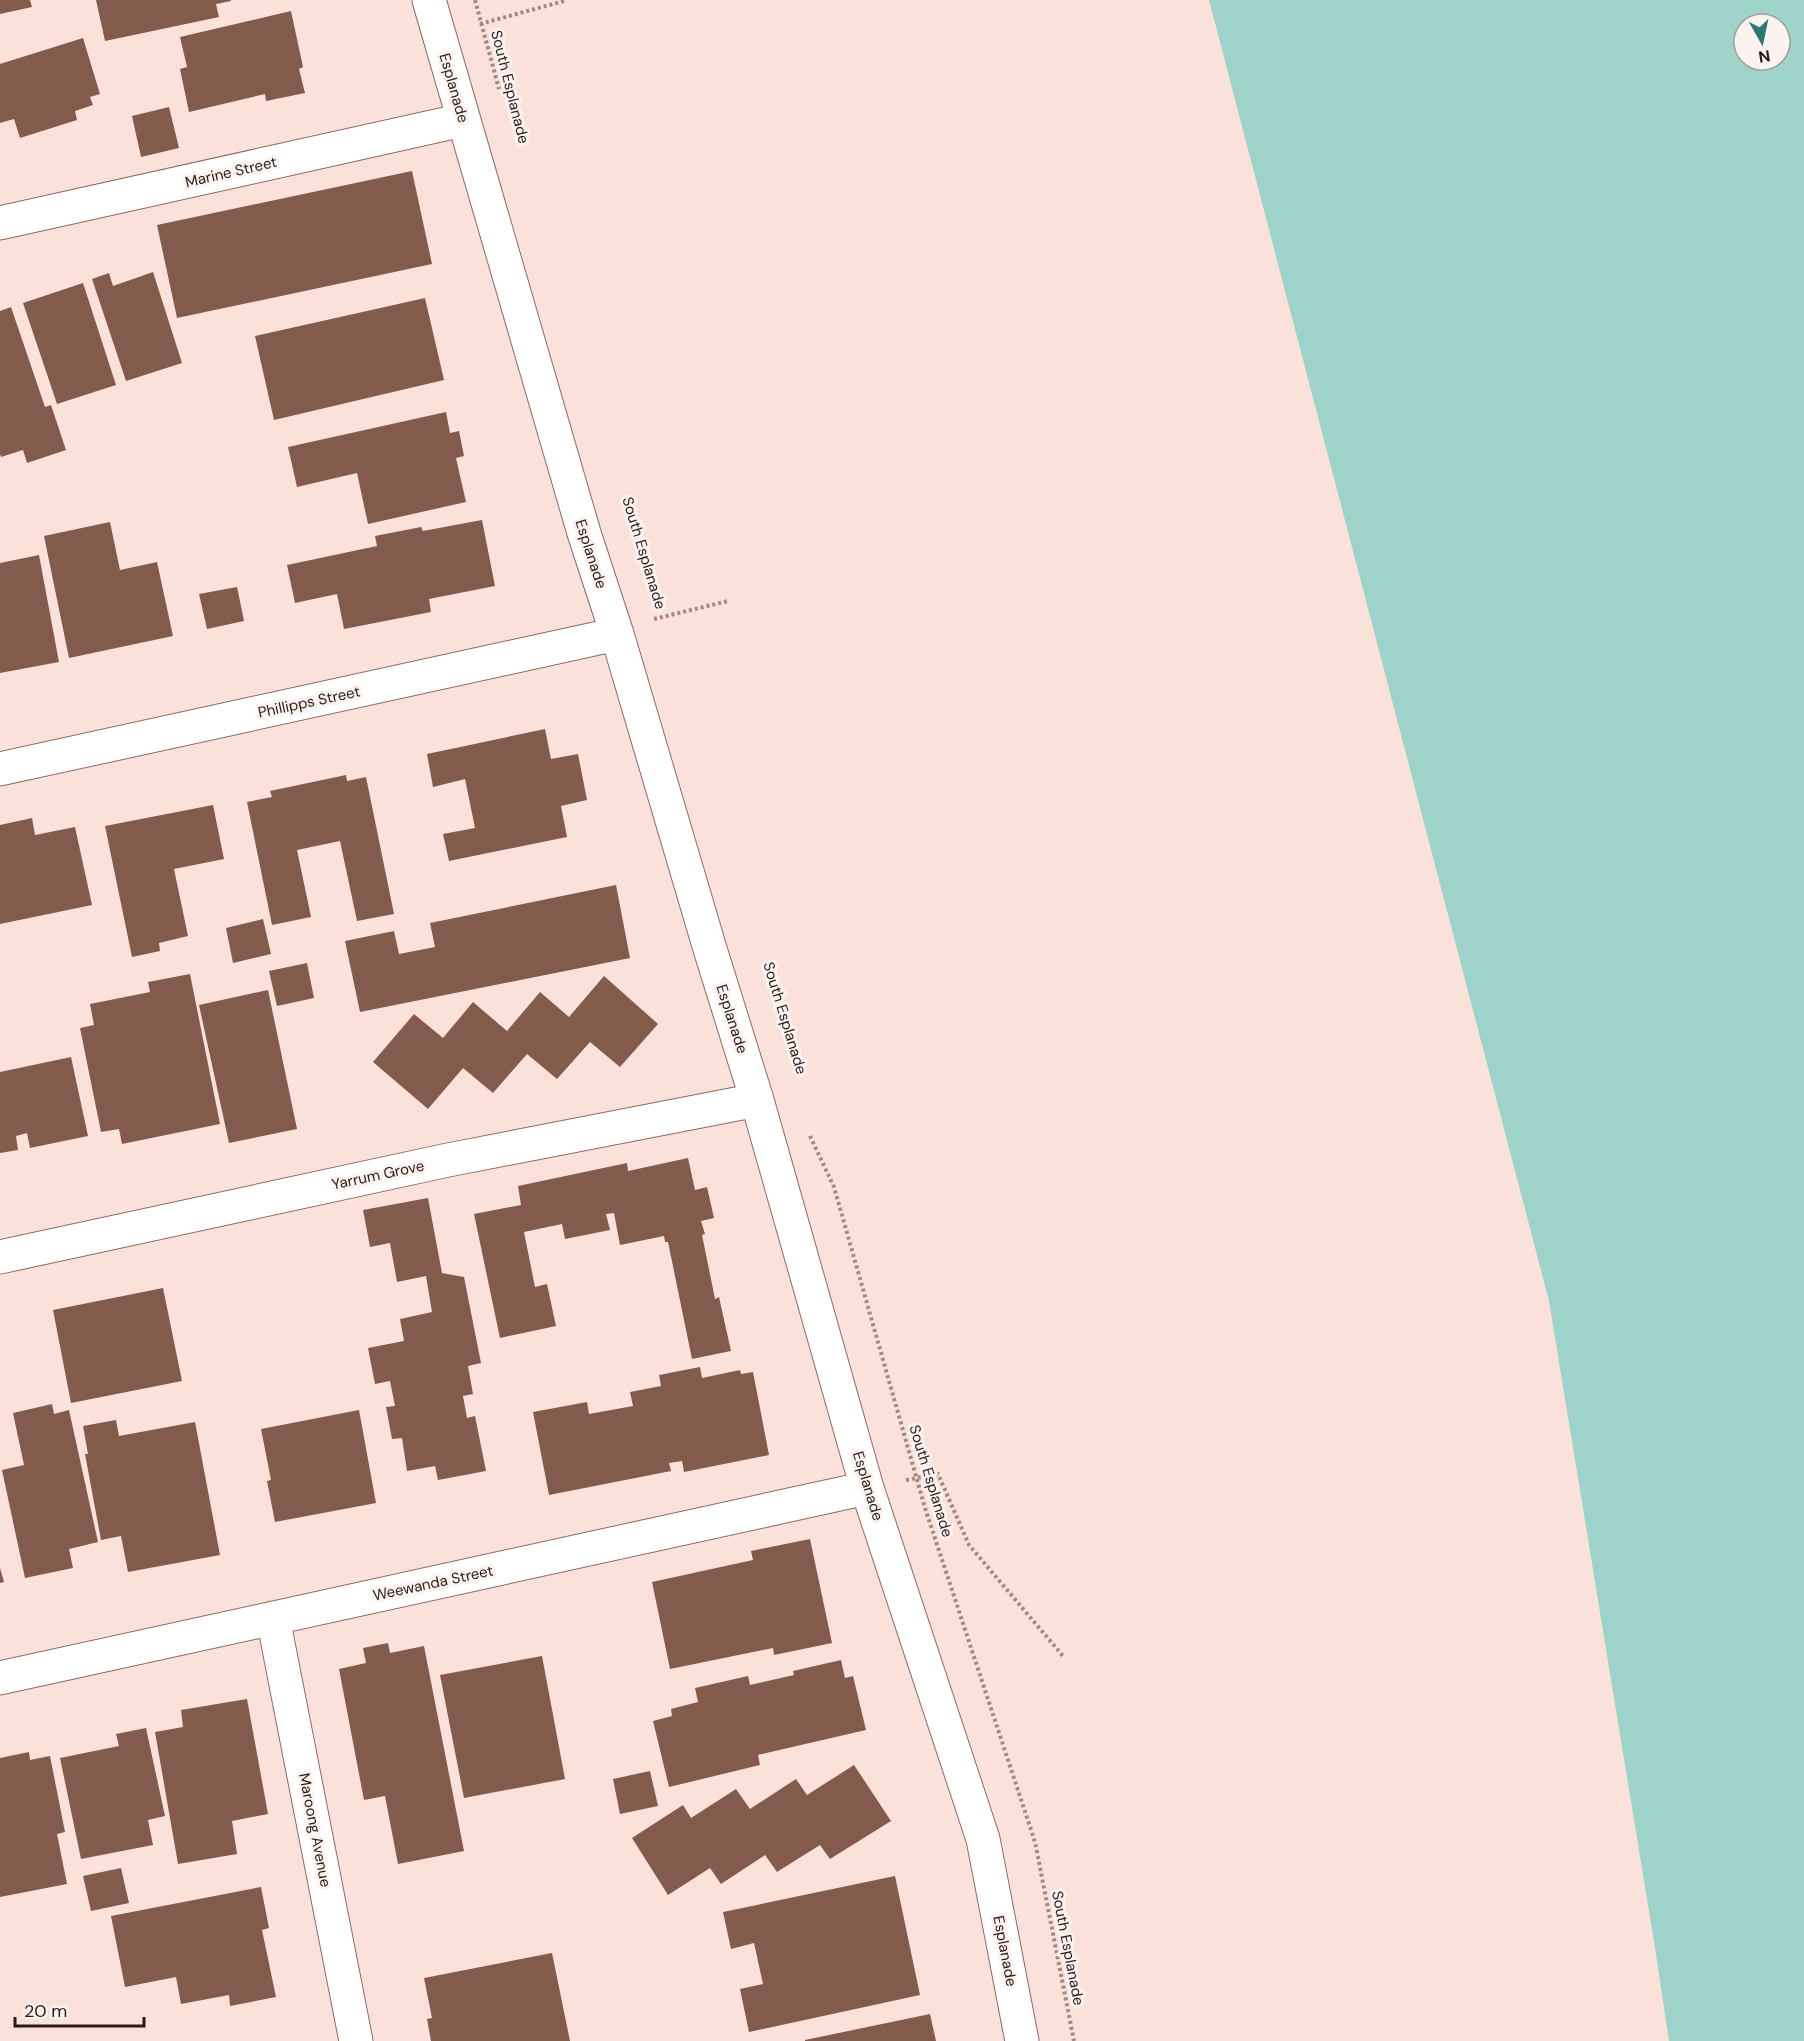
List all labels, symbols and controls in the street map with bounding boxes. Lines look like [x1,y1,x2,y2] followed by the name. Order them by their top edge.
[1732,12,1792,72] north arrow
[486,28,534,146] street label: South Esplanade
[1757,45,1772,68] text: N
[435,51,473,125] street label: Esplanade
[183,152,279,192] street label: Marine Street
[617,494,671,612] street label: South Esplanade
[570,517,612,591] street label: Esplanade
[256,681,362,723] street label: Phillipps Street
[758,959,812,1077] street label: South Esplanade
[711,982,753,1056] street label: Esplanade
[330,1155,426,1195] street label: Yarrum Grove
[904,1422,958,1540] street label: South Esplanade
[848,1449,888,1523] street label: Esplanade
[371,1560,495,1606] street label: Weewanda Street
[294,1771,336,1889] street label: Maroong Avenue
[1047,1889,1089,2007] street label: South Esplanade
[988,1914,1022,1988] street label: Esplanade
[15,1990,144,2028] scale bar
[24,1999,67,2023] text: 20 m

